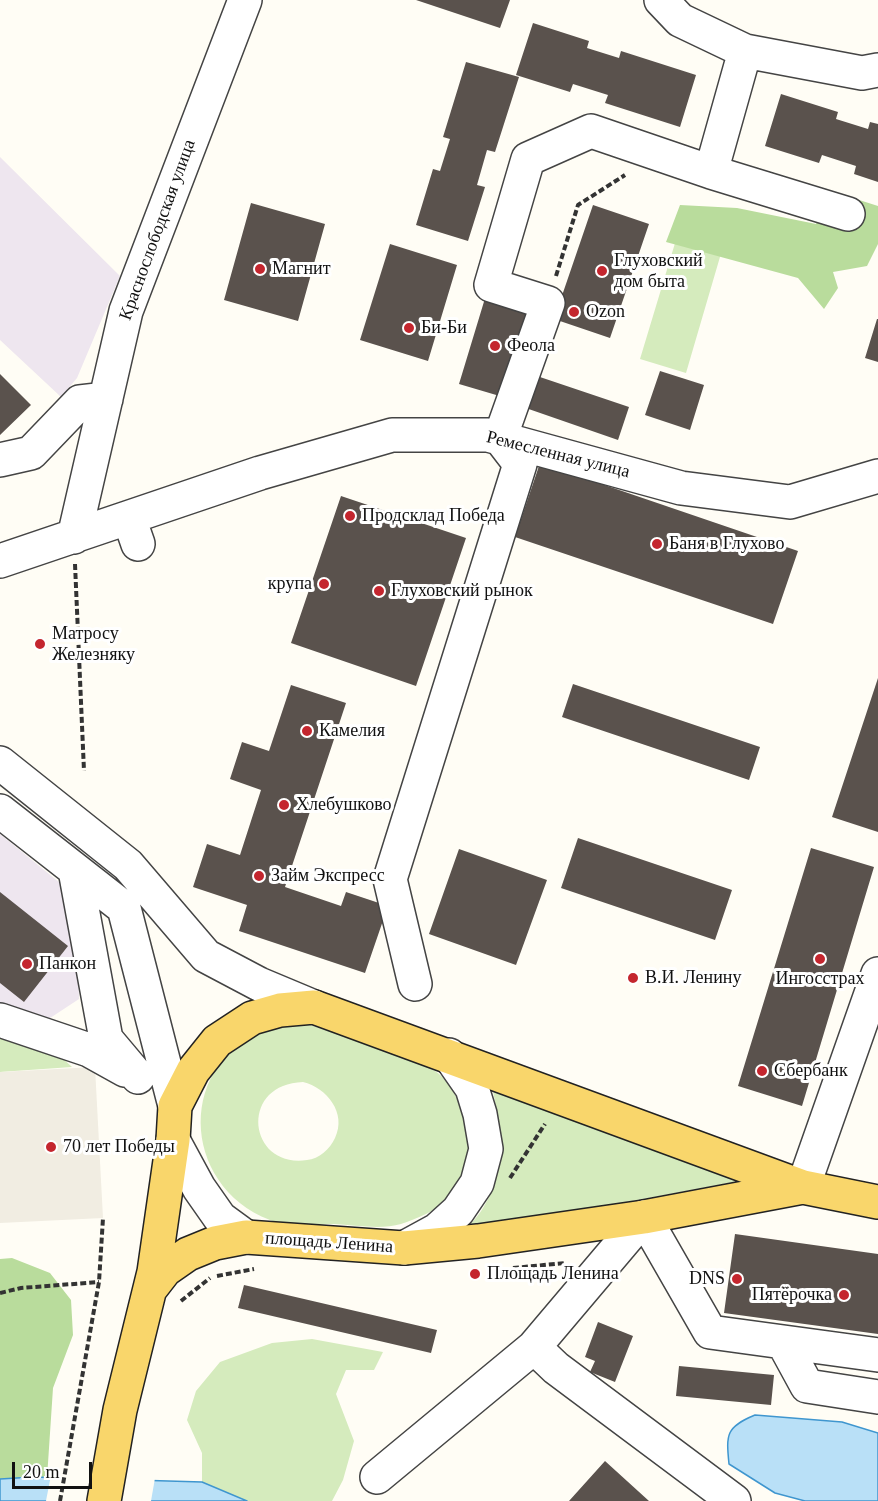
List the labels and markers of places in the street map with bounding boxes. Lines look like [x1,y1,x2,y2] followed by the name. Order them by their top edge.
[614,250,703,292] place label: Глуховский дом быта
[272,258,331,280] place label: Магнит
[253,262,267,276] marker: Магнит
[595,264,609,278] marker: Глуховский дом быта
[586,301,625,323] place label: Ozon
[567,305,581,319] marker: Ozon
[421,317,467,339] place label: Би-Би
[402,321,416,335] marker: Би-Би
[507,335,555,357] place label: Феола
[488,339,502,353] marker: Феола
[362,505,505,527] place label: Продсклад Победа
[343,509,357,523] marker: Продсклад Победа
[669,533,784,555] place label: Баня в Глухово
[650,537,664,551] marker: Баня в Глухово
[268,573,312,595] place label: крупа
[317,577,331,591] marker: крупа
[391,580,533,602] place label: Глуховский рынок
[372,584,386,598] marker: Глуховский рынок
[52,623,135,666] place label: Матросу Железняку
[33,637,47,651] marker: Матросу Железняку
[319,720,385,742] place label: Камелия
[300,724,314,738] marker: Камелия
[296,794,392,816] place label: Хлебушково
[277,798,291,812] marker: Хлебушково
[271,865,385,887] place label: Займ Экспресс
[252,869,266,883] marker: Займ Экспресс
[813,952,827,966] marker: Ингосстрах
[39,953,96,975] place label: Панкон
[20,957,34,971] marker: Панкон
[645,967,741,989] place label: В.И. Ленину
[775,968,865,990] place label: Ингосстрах
[626,971,640,985] marker: В.И. Ленину
[774,1060,848,1082] place label: Сбербанк
[755,1064,769,1078] marker: Сбербанк
[63,1136,175,1158] place label: 70 лет Победы
[44,1140,58,1154] marker: 70 лет Победы
[487,1263,619,1285] place label: Площадь Ленина
[468,1267,482,1281] marker: Площадь Ленина
[689,1268,725,1290] place label: DNS
[730,1272,744,1286] marker: DNS
[752,1284,832,1306] place label: Пятёрочка
[837,1288,851,1302] marker: Пятёрочка

